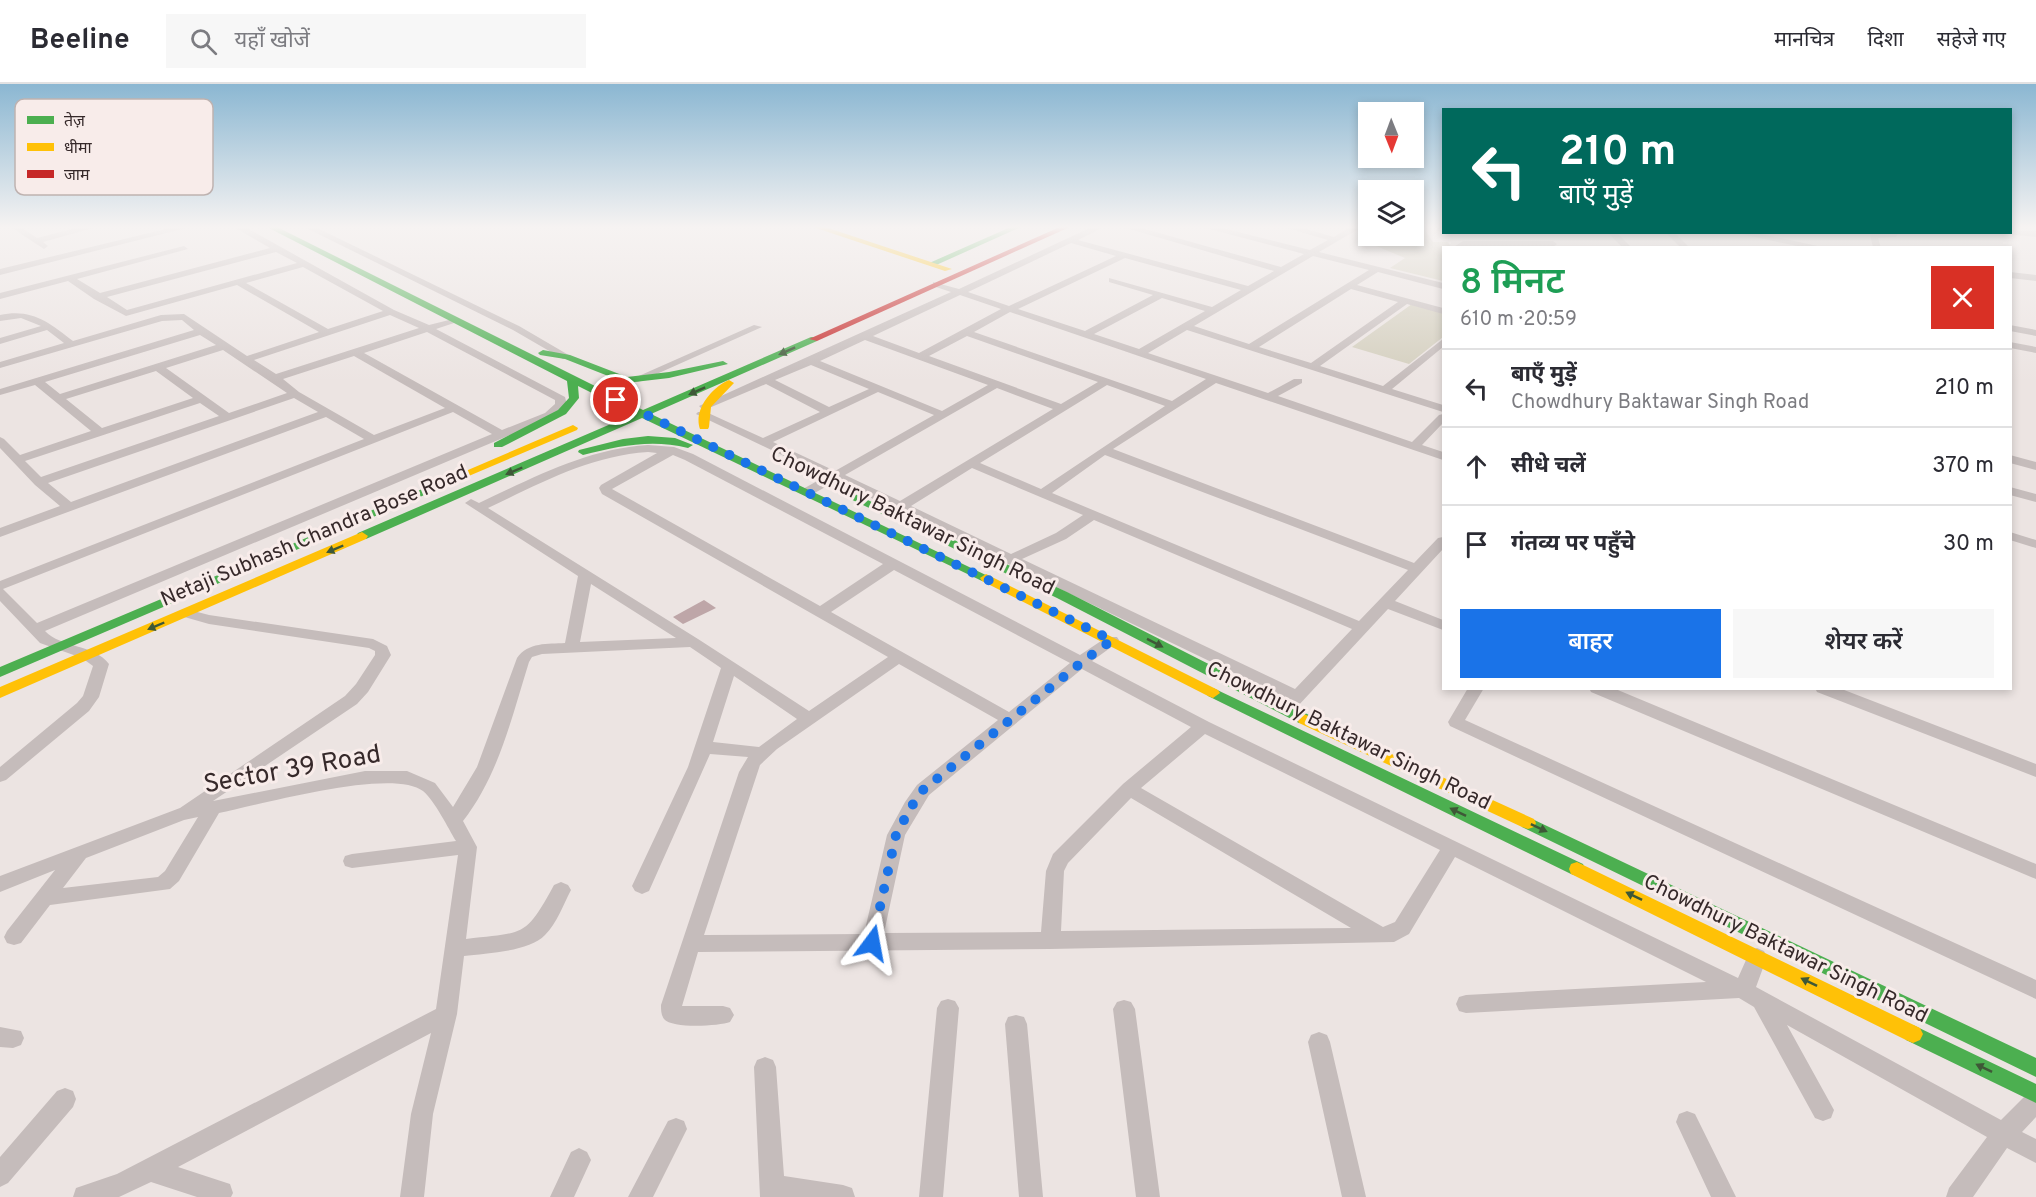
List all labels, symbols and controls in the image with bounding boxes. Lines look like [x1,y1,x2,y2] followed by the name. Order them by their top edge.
[166,14,586,68] search box
[30,23,130,59] text: Beeline
[187,25,220,58] icon: search
[1774,27,1834,54] text: मानचित्र
[1867,27,1904,54] text: दिशा
[1937,27,2006,54] text: सहेजे गए
[235,28,310,55] text: यहाँ खोजें
[15,99,213,195] legend
[1358,102,1424,168] north arrow
[1358,102,1424,246] map controls
[64,111,86,132] text: तेज़
[1559,127,1676,180] text: 210 m
[1460,132,1538,210] icon: left
[64,139,93,159] text: धीमा
[64,166,90,186] text: जाम
[1559,179,1633,213] text: बाएँ मुड़ें
[1358,180,1424,246] button: layers
[1460,261,1564,307] text: 8 मिनट
[1931,266,1994,329] button: close
[1460,307,1577,333] text: 610 m · 20:59
[778,346,795,355] one-way arrow
[1511,362,1577,389] text: बाएँ मुड़ें
[1460,372,1493,405] icon: left
[590,374,641,425] pin
[1934,375,1994,402] text: 210 m
[599,383,632,416] icon: arrive
[689,386,706,395] one-way arrow
[1511,390,1809,416] text: Chowdhury Baktawar Singh Road
[766,441,1059,602] street label: Chowdhury Baktawar Singh Road
[1460,450,1493,483] icon: ahead
[1511,453,1586,480] text: सीधे चलें
[1932,453,1994,480] text: 370 m
[157,459,472,614] street label: Netaji Subhash Chandra Bose Road
[505,467,523,476] one-way arrow
[1460,528,1493,561] icon: arrive
[1511,531,1635,558] text: गंतव्य पर पहुँचे
[1943,531,1994,558] text: 30 m
[326,544,344,554] one-way arrow
[1460,609,1721,678] button: बाहर
[1733,609,1994,678] button: शेयर करें
[147,622,165,631] one-way arrow
[1147,638,1164,648] one-way arrow
[1202,656,1495,817] street label: Chowdhury Baktawar Singh Road
[201,739,384,802] street label: Sector 39 Road
[1449,807,1467,817] one-way arrow
[1530,823,1547,832] one-way arrow
[1639,869,1932,1030] street label: Chowdhury Baktawar Singh Road
[1625,891,1642,901] one-way arrow
[840,911,904,975] position arrow
[1800,978,1817,987] one-way arrow
[1975,1064,1992,1073] one-way arrow

